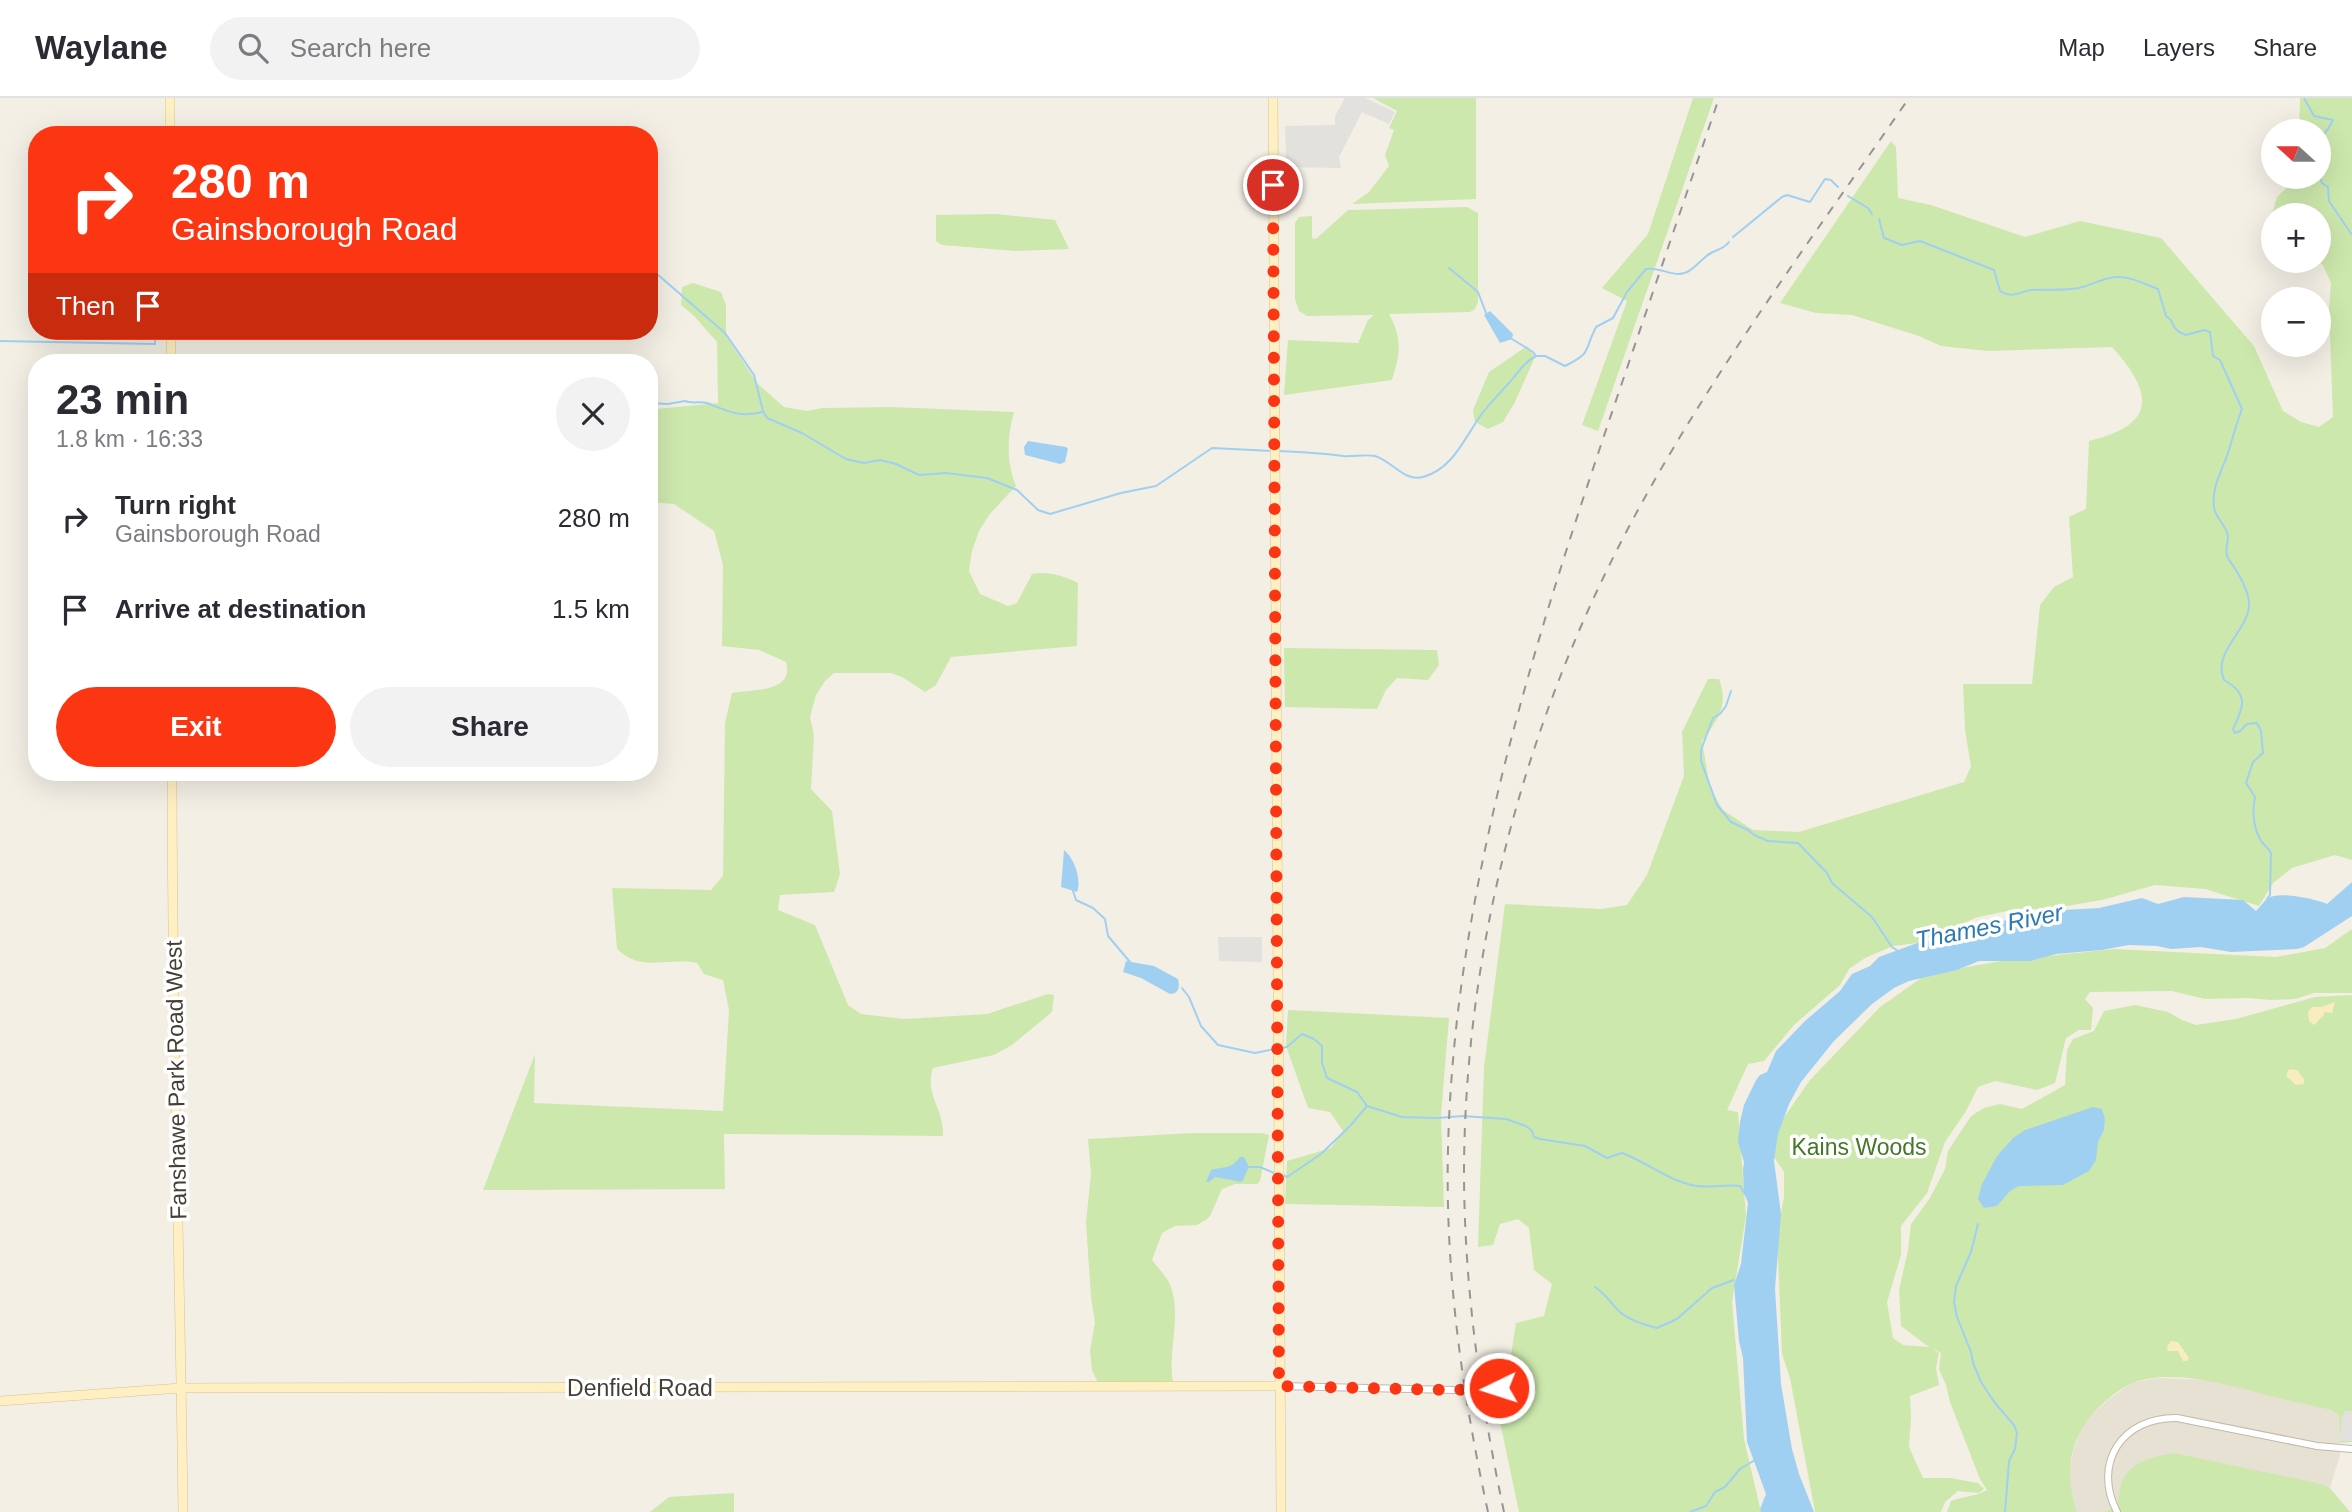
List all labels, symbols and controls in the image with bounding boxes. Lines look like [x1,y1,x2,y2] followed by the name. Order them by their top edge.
[210,17,700,80] search box
[35,29,168,66] text: Waylane
[234,29,272,67] icon: search
[290,33,431,63] text: Search here
[2058,34,2105,61] text: Map
[2143,34,2215,61] text: Layers
[2253,34,2317,61] text: Share
[2261,119,2331,189] north arrow
[2261,119,2331,357] map controls
[56,154,147,245] icon: right
[171,154,310,208] text: 280 m
[1243,155,1303,215] pin
[1254,166,1292,204] icon: arrive
[2261,203,2331,273] button: +
[171,211,457,247] text: Gainsborough Road
[129,287,167,325] icon: arrive
[2261,287,2331,357] button: −
[56,291,115,321] text: Then
[56,376,189,423] text: 23 min
[556,377,630,451] button: close
[56,426,203,452] text: 1.8 km · 16:33
[115,490,236,520] text: Turn right
[56,500,94,538] icon: right
[558,503,630,533] text: 280 m
[115,521,321,547] text: Gainsborough Road
[56,591,94,629] icon: arrive
[115,594,366,624] text: Arrive at destination
[552,594,630,624] text: 1.5 km
[56,687,336,767] button: Exit
[350,687,630,767] button: Share
[1913,898,2066,954] water label: Thames River
[161,939,191,1220] street label: Fanshawe Park Road West
[1791,1134,1927,1160] park label: Kains Woods
[1462,1351,1536,1425] position arrow
[567,1375,713,1401] street label: Denfield Road

